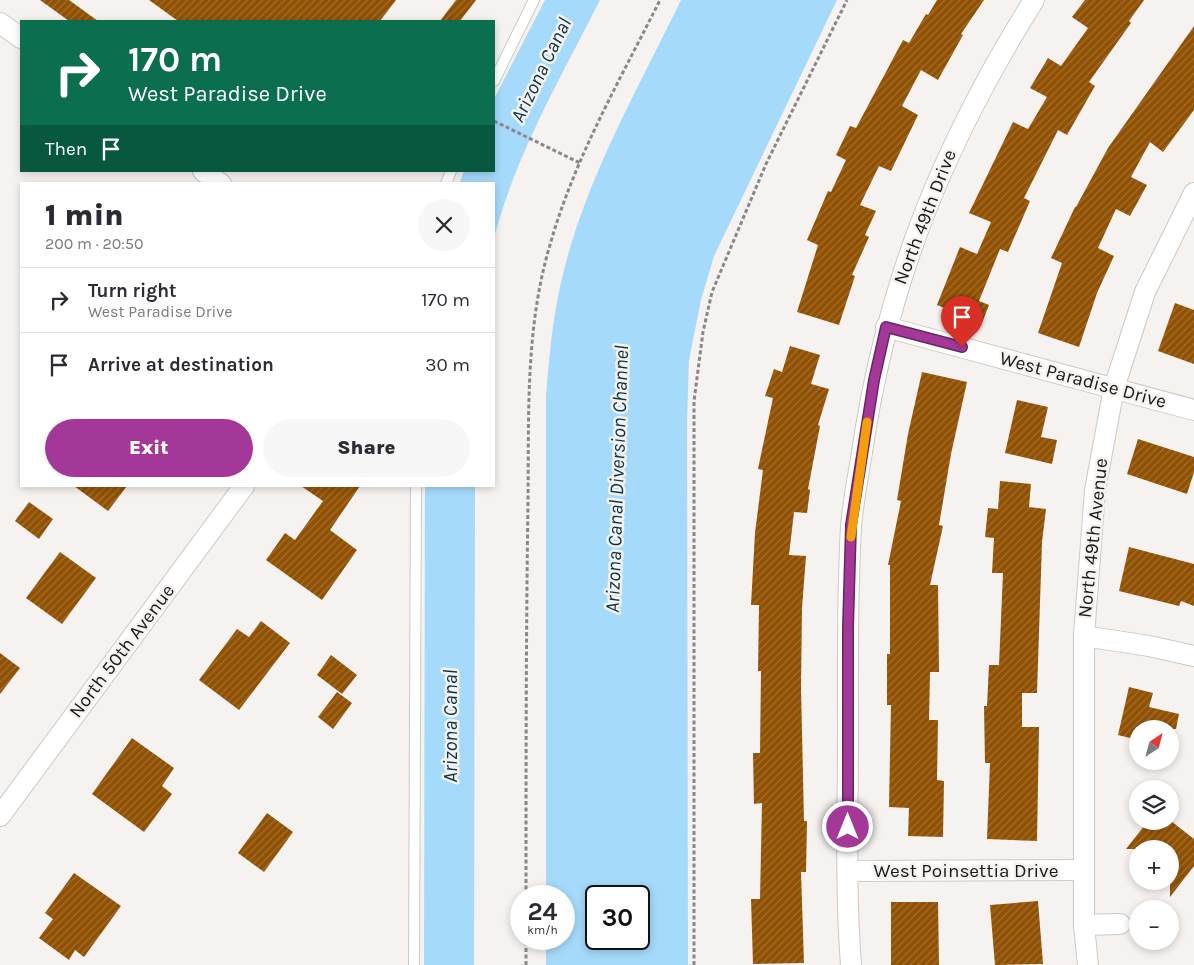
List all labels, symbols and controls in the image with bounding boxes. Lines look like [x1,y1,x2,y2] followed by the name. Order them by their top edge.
[506,14,576,126] water label: Arizona Canal
[128,39,222,80] text: 170 m
[45,40,110,105] icon: right
[128,81,327,107] text: West Paradise Drive
[97,135,125,163] icon: arrive
[45,138,87,160] text: Then
[889,147,961,287] street label: North 49th Drive
[45,197,124,233] text: 1 min
[418,199,470,251] button: close
[45,234,143,253] text: 200 m · 20:50
[88,280,177,302] text: Turn right
[45,286,73,314] icon: right
[421,289,470,311] text: 170 m
[941,296,983,347] pin
[88,302,233,321] text: West Paradise Drive
[948,303,976,331] icon: arrive
[601,345,633,613] water label: Arizona Canal Diversion Channel
[997,347,1169,413] street label: West Paradise Drive
[45,351,73,379] icon: arrive
[88,354,274,376] text: Arrive at destination
[425,354,470,376] text: 30 m
[45,419,253,477] button: Exit
[263,419,470,477] button: Share
[1074,457,1112,619] street label: North 49th Avenue
[65,580,179,722] street label: North 50th Avenue
[439,669,462,783] water label: Arizona Canal
[1129,720,1179,770] north arrow
[1129,720,1179,950] map controls
[1129,780,1179,830] button: layers
[821,800,873,852] position arrow
[1129,840,1179,890] button: +
[874,860,1058,882] street label: West Poinsettia Drive
[585,885,650,950] speed limit sign: 30
[527,897,558,926] text: 24
[1129,900,1179,950] button: −
[527,923,558,937] text: km/h

